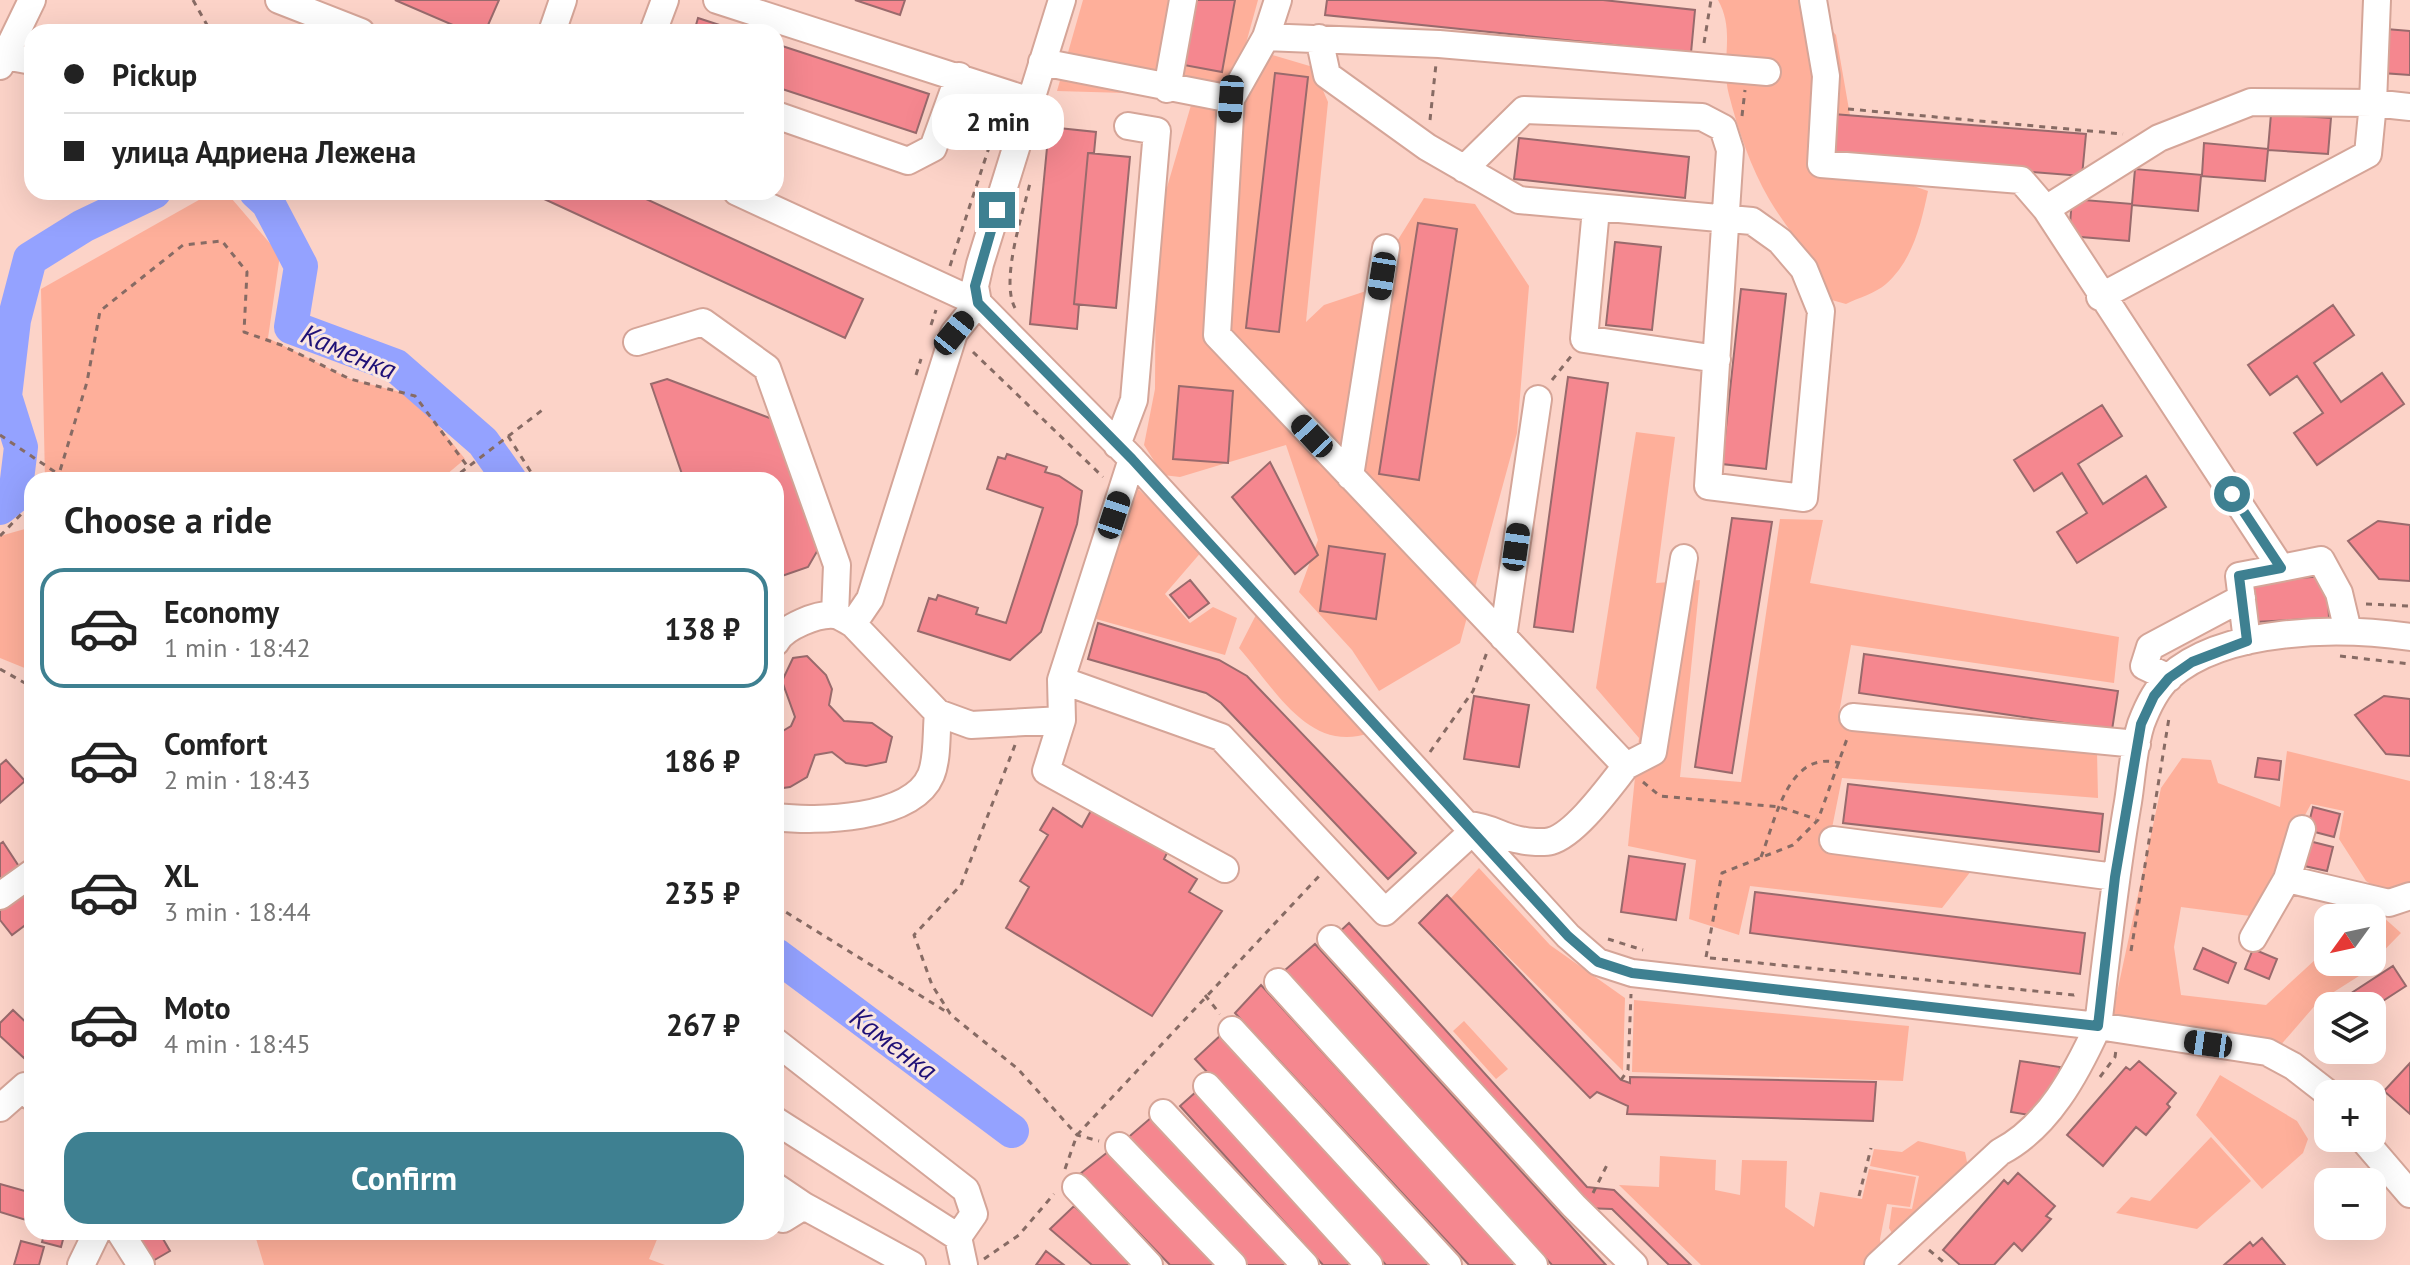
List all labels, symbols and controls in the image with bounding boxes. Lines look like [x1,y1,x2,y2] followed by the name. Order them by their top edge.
[112,55,197,94] text: Pickup
[1217,74,1245,124] car
[931,94,1063,150] callout: 2 min
[966,105,1030,138] text: 2 min
[112,132,416,171] text: улица Адриена Лежена
[979,192,1015,228] route end
[1366,250,1398,302] car
[930,307,978,359] car
[296,314,403,388] water label: Каменка
[1287,410,1337,462] car
[2214,476,2250,512] route start
[1095,488,1133,542] car
[64,496,272,543] text: Choose a ride
[1501,522,1531,572] car
[68,592,140,664] icon: car
[164,592,279,631] text: Economy
[664,609,740,648] text: 138 ₽
[164,631,311,664] text: 1 min · 18:42
[68,724,140,796] icon: car
[164,724,267,763] text: Comfort
[664,741,740,780] text: 186 ₽
[164,763,311,796] text: 2 min · 18:43
[68,856,140,928] icon: car
[164,856,198,895] text: XL
[664,873,740,912] text: 235 ₽
[164,895,311,928] text: 3 min · 18:44
[2314,904,2386,976] north arrow
[2314,904,2386,1240] map controls
[68,988,140,1060] icon: car
[164,988,231,1027] text: Moto
[2314,992,2386,1064] button: layers
[843,998,945,1088] water label: Каменка
[666,1005,740,1044] text: 267 ₽
[164,1027,311,1060] text: 4 min · 18:45
[2183,1029,2233,1059] car
[2314,1080,2386,1152] button: +
[64,1132,744,1224] button: Confirm
[2314,1168,2386,1240] button: −

